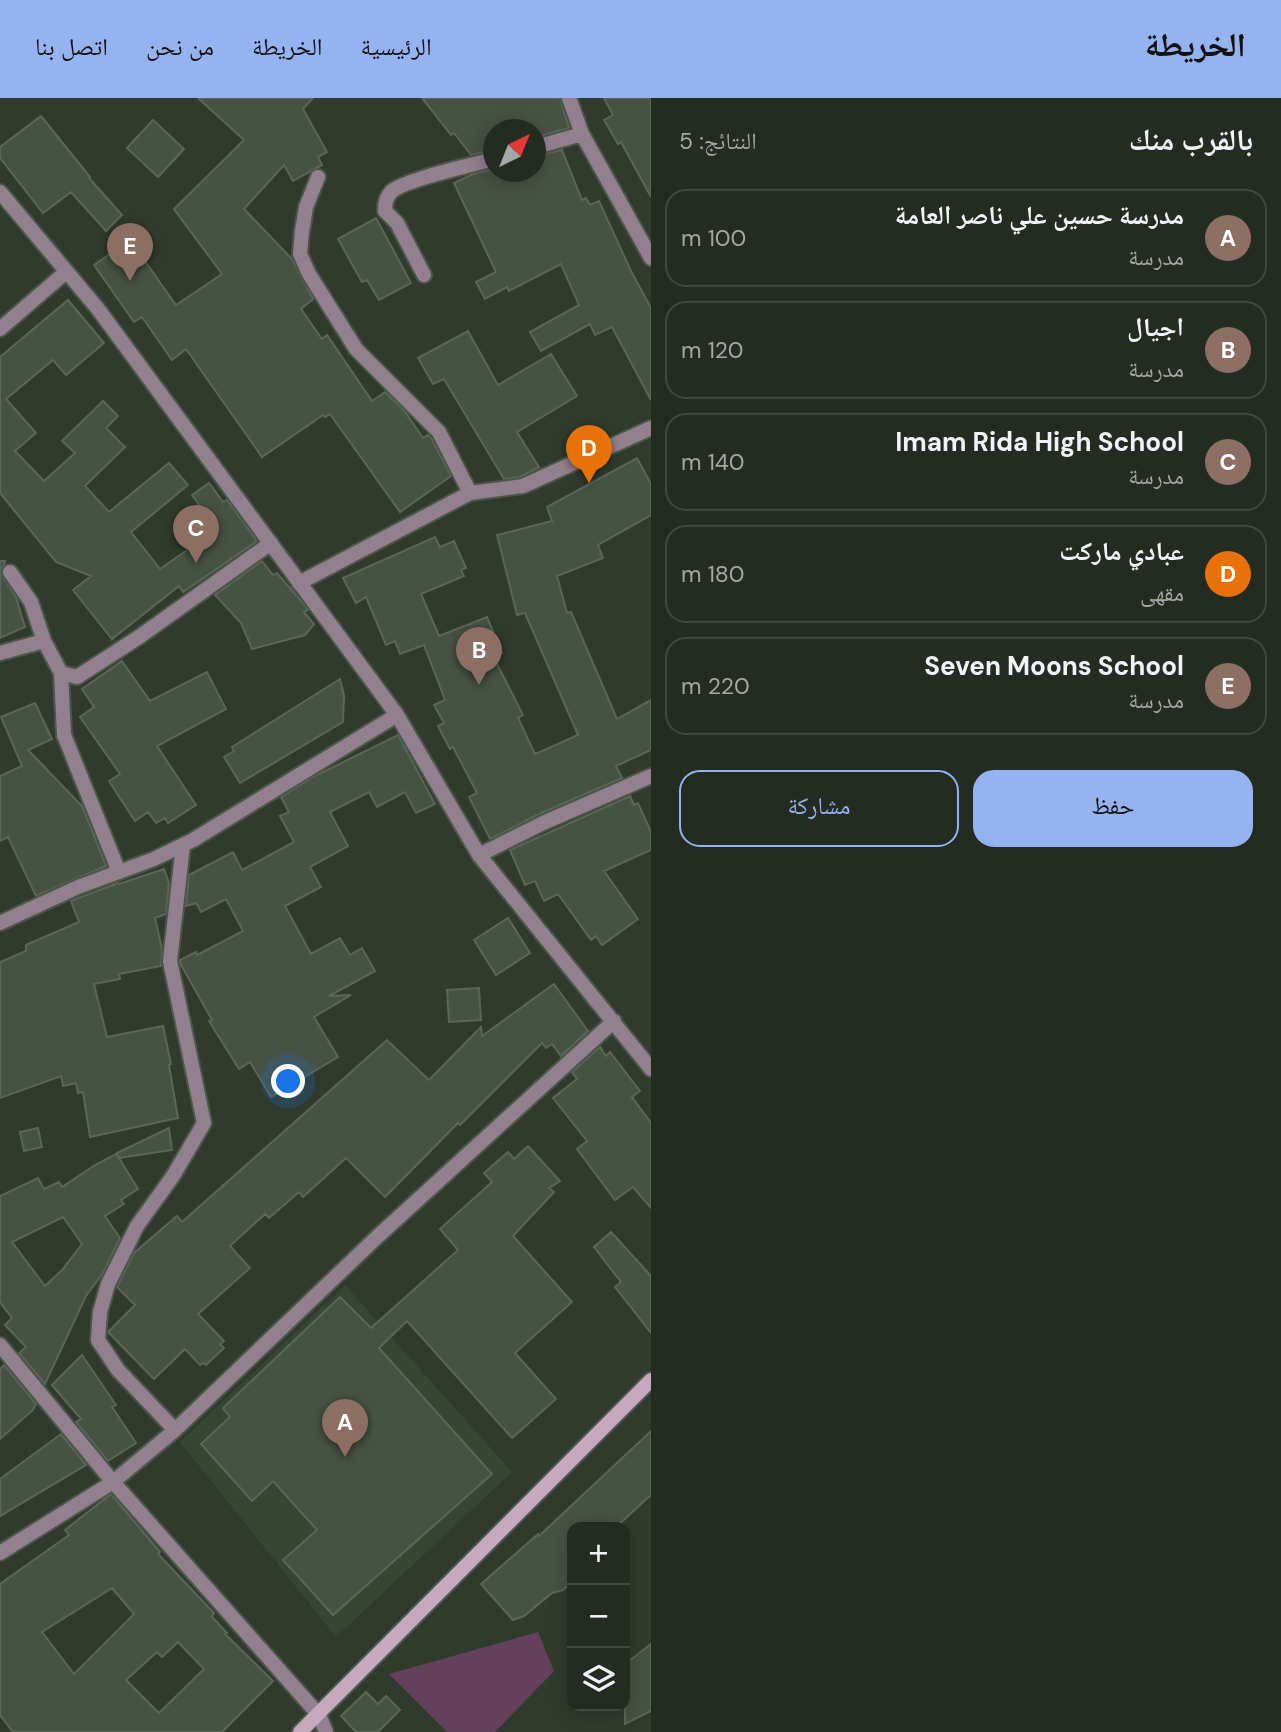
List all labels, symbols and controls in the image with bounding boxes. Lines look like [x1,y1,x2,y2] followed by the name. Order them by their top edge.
[1145,23,1246,66] text: الخريطة
[35,31,108,62] text: اتصل بنا
[146,31,214,62] text: من نحن
[252,31,323,62] text: الخريطة
[361,31,432,62] text: الرئيسية
[483,119,546,182] north arrow
[1129,120,1253,159] text: بالقرب منك
[679,126,757,156] text: النتائج: 5
[895,198,1184,232] text: مدرسة حسين علي ناصر العامة
[107,223,153,281] pin: E
[681,223,746,253] text: 100 m
[1220,223,1236,253] text: A
[1128,242,1184,272] text: مدرسة
[1127,310,1184,344] text: اجيال
[681,335,744,365] text: 120 m
[1221,335,1235,365] text: B
[1128,354,1184,384] text: مدرسة
[566,425,612,483] pin: D
[895,425,1184,459] text: Imam Rida High School
[681,447,745,477] text: 140 m
[1220,447,1237,477] text: C
[1128,461,1184,491] text: مدرسة
[173,505,219,563] pin: C
[1059,534,1184,568] text: عبادي ماركت
[681,559,745,589] text: 180 m
[1220,559,1236,589] text: D
[1140,578,1184,608] text: مقهى
[456,627,502,685] pin: B
[924,649,1184,683] text: Seven Moons School
[681,671,750,701] text: 220 m
[1221,671,1235,701] text: E
[1128,685,1184,715] text: مدرسة
[679,770,959,847] button: مشاركة
[973,770,1253,847] button: حفظ
[271,1064,305,1098] your location
[322,1399,368,1457] pin: A
[567,1522,630,1711] map controls
[567,1522,630,1585] button: +
[567,1585,630,1648] button: −
[567,1648,630,1711] button: layers

